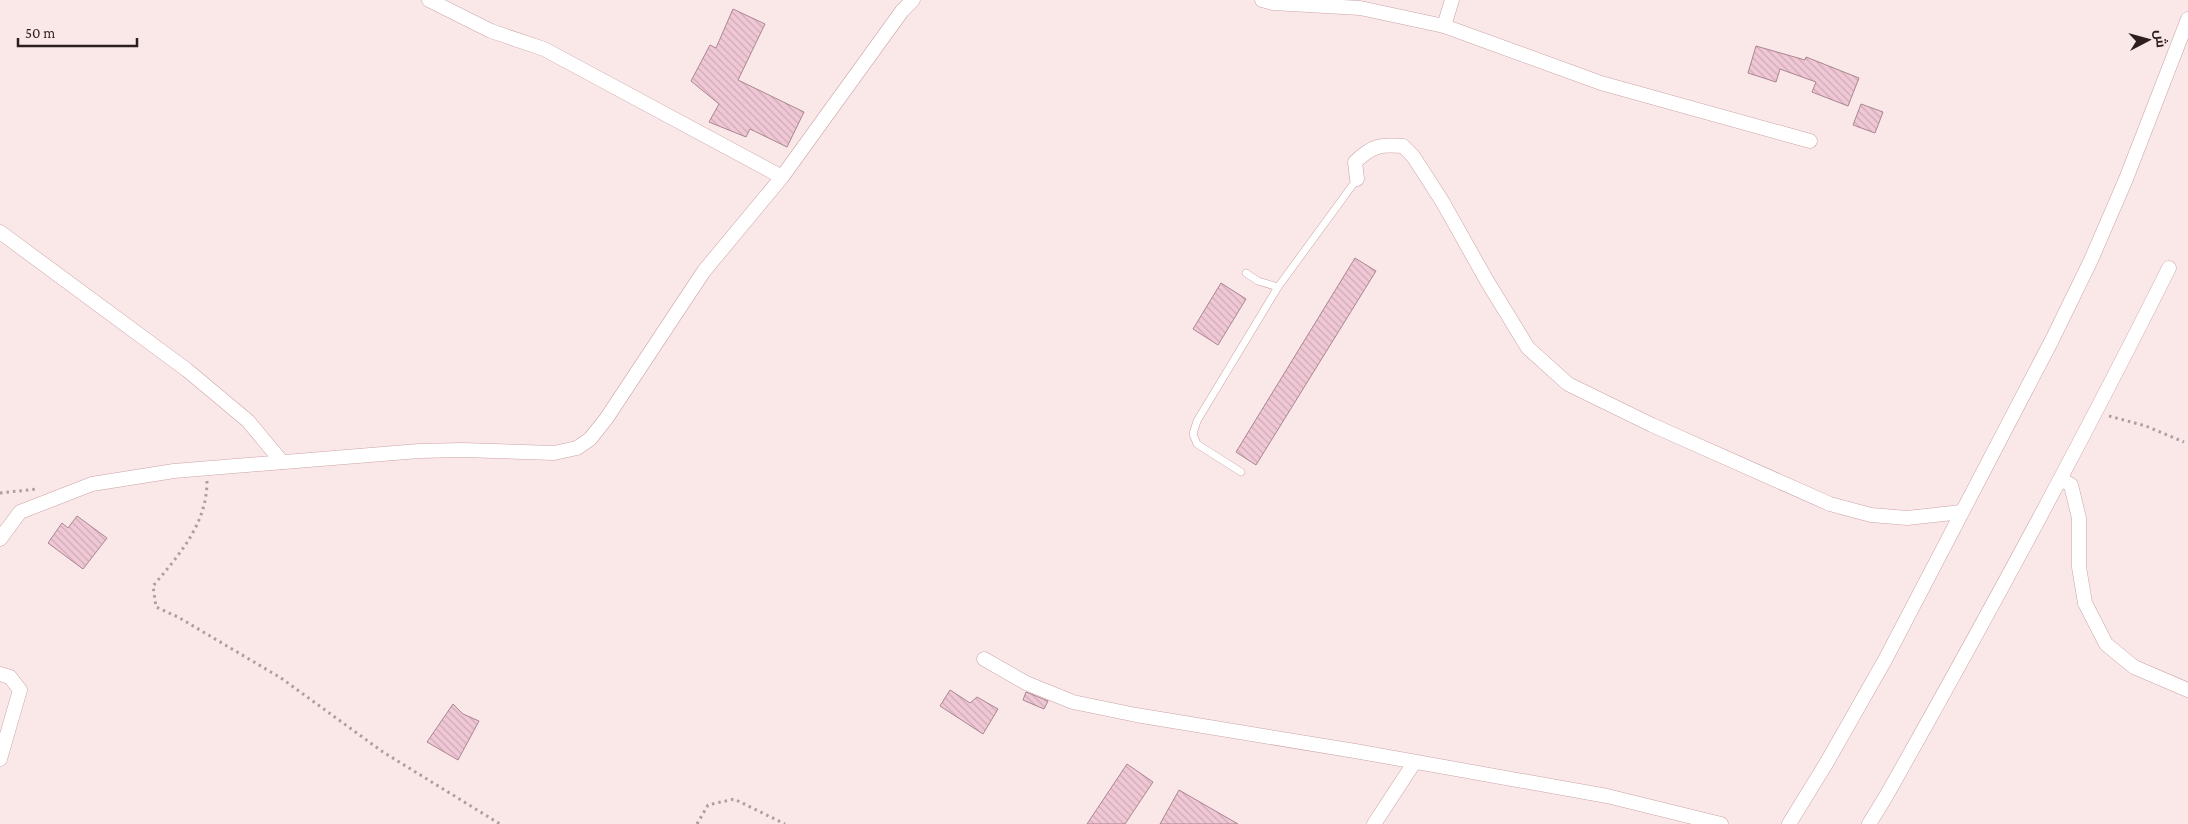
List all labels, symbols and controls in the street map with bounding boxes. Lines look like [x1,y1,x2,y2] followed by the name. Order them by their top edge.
[18,15,136,47] scale bar
[2123,15,2173,65] north arrow
[25,25,55,41] text: 50 m
[2151,29,2170,49] text: ش

